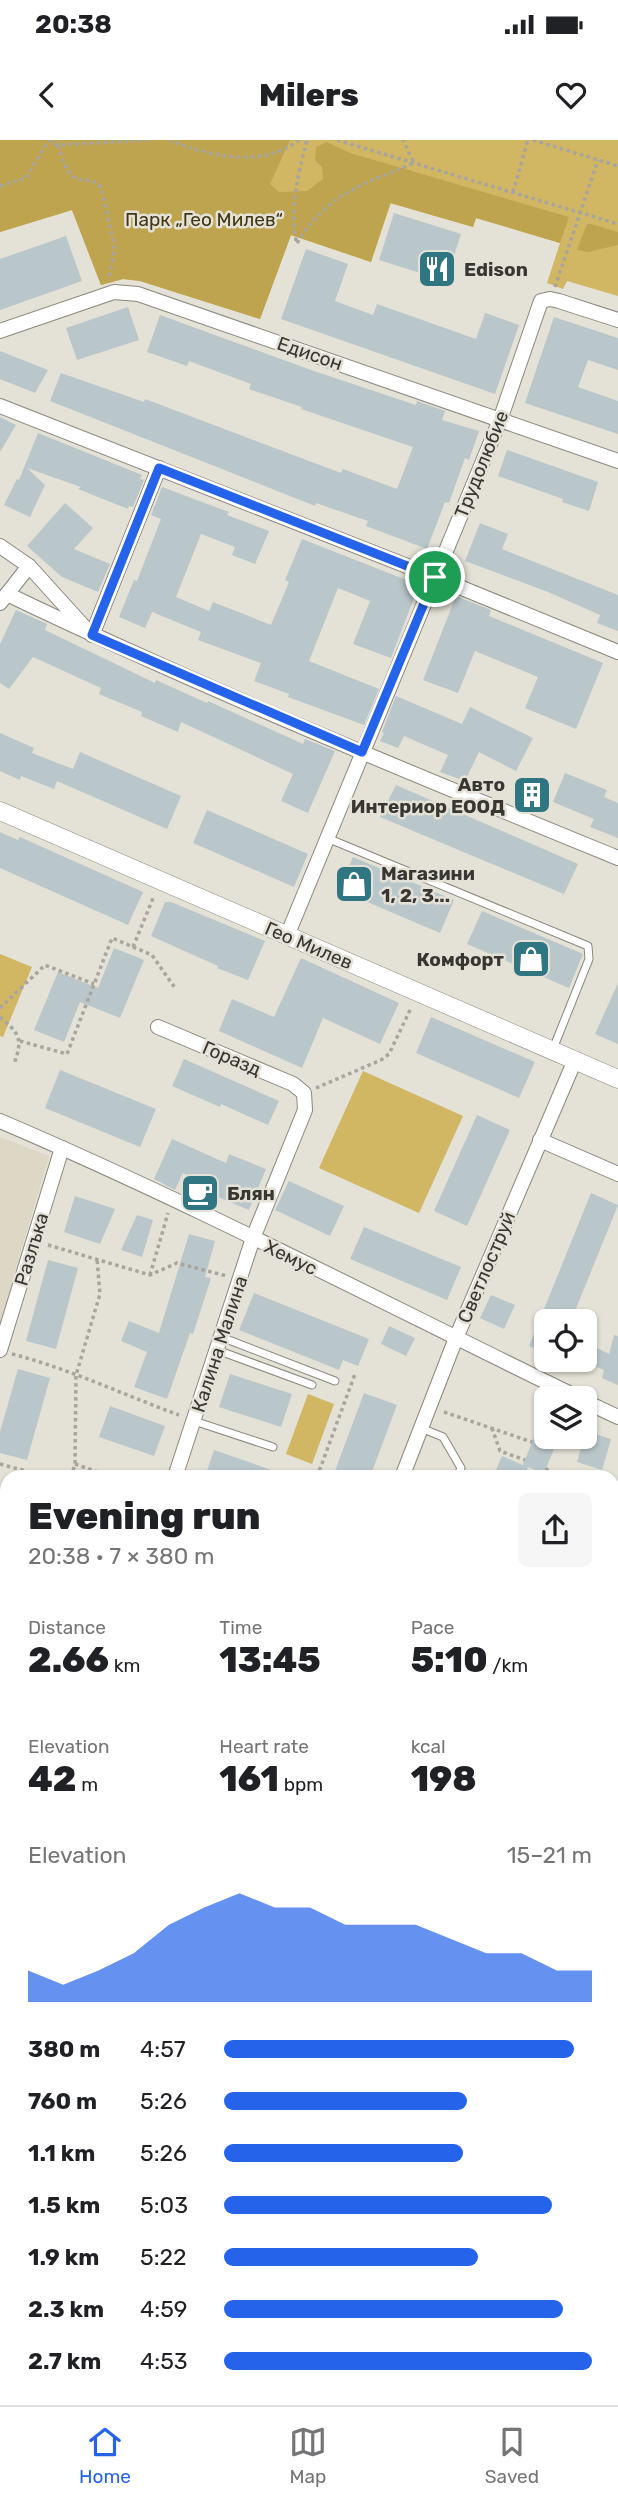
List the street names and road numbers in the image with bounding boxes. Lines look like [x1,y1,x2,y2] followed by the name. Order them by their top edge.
[274,332,345,375] street label: Едисон
[449,407,513,521] street label: Трудолюбие
[262,917,356,974] street label: Гео Милев
[199,1036,265,1081] street label: Горазд
[453,1208,520,1326] street label: Светлоструй
[10,1210,53,1288] street label: Разлъка
[260,1235,321,1280] street label: Хемус
[187,1273,252,1415] street label: Калина Малина

